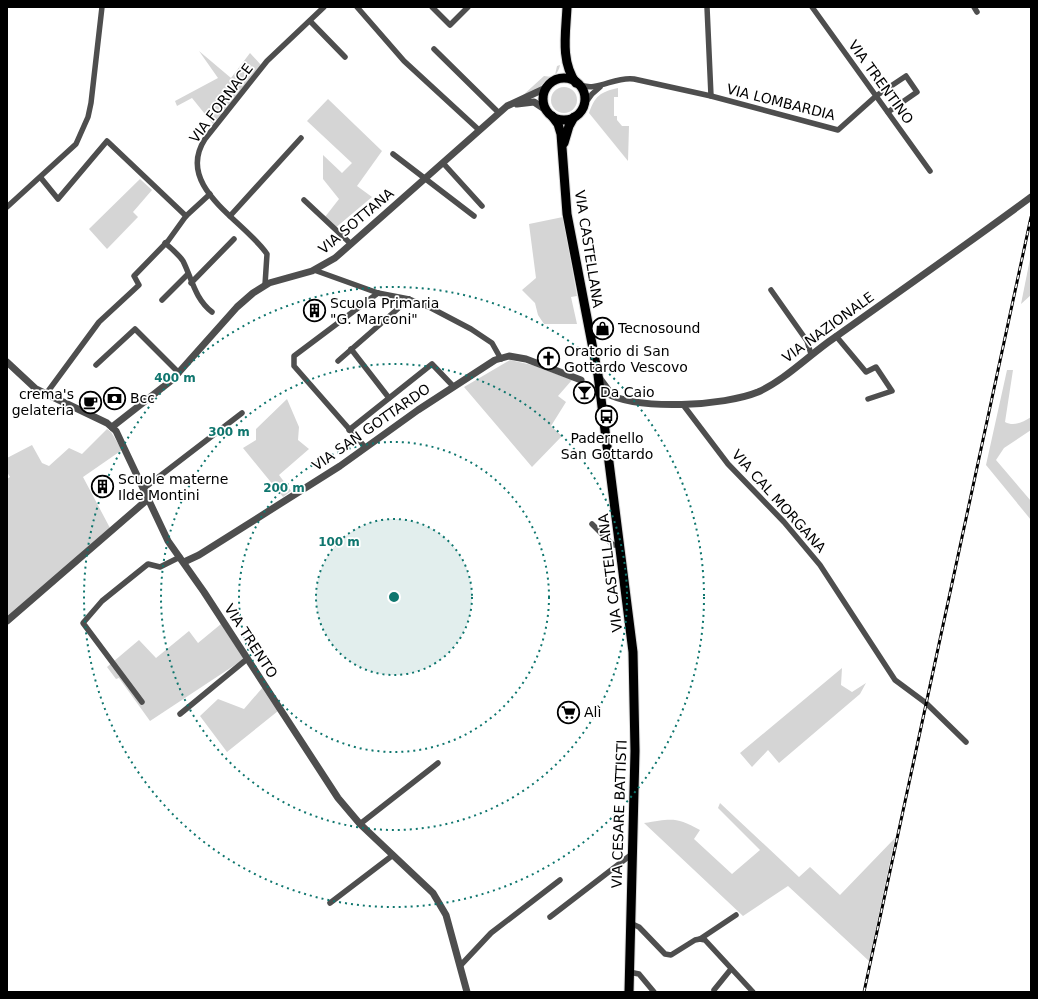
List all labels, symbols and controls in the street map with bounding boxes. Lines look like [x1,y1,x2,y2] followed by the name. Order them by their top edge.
[845,37,917,127] street label: VIA TRENTINO
[186,60,256,146] street label: VIA FORNACE
[725,81,837,123] street label: VIA LOMBARDIA
[315,185,397,257] street label: VIA SOTTANA
[572,189,606,309] street label: VIA CASTELLANA
[779,288,877,366] street label: VIA NAZIONALE
[330,295,439,327] place label: Scuola Primaria "G. Marconi"
[301,298,327,324] building icon: Scuola Primaria "G. Marconi"
[589,315,615,341] shop icon: Tecnosound
[617,320,700,336] place label: Tecnosound
[564,343,688,375] place label: Oratorio di San Gottardo Vescovo
[535,346,561,372] church icon: Oratorio di San Gottardo Vescovo
[154,371,196,385] text: 400 m
[572,379,598,405] bar icon: Da Caio
[309,380,433,474] street label: VIA SAN GOTTARDO
[600,384,655,400] place label: Da Caio
[102,385,128,411] bank icon: Bcc
[12,386,74,418] place label: crema's gelateria
[77,389,103,415] cafe icon: crema's gelateria
[130,390,155,406] place label: Bcc
[594,403,620,429] bus stop icon: Padernello San Gottardo
[208,425,250,439] text: 300 m
[561,430,653,462] place label: Padernello San Gottardo
[729,446,830,556] street label: VIA CAL MORGANA
[118,471,228,503] place label: Scuole materne Ilde Montini
[89,474,115,500] building icon: Scuole materne Ilde Montini
[263,481,305,495] text: 200 m
[595,513,625,633] street label: VIA CASTELLANA
[318,535,360,549] text: 100 m
[387,590,401,604] centre of rings
[221,601,281,681] street label: VIA TRENTO
[555,699,581,725] supermarket icon: Alì
[584,704,601,720] place label: Alì
[608,739,630,889] street label: VIA CESARE BATTISTI

